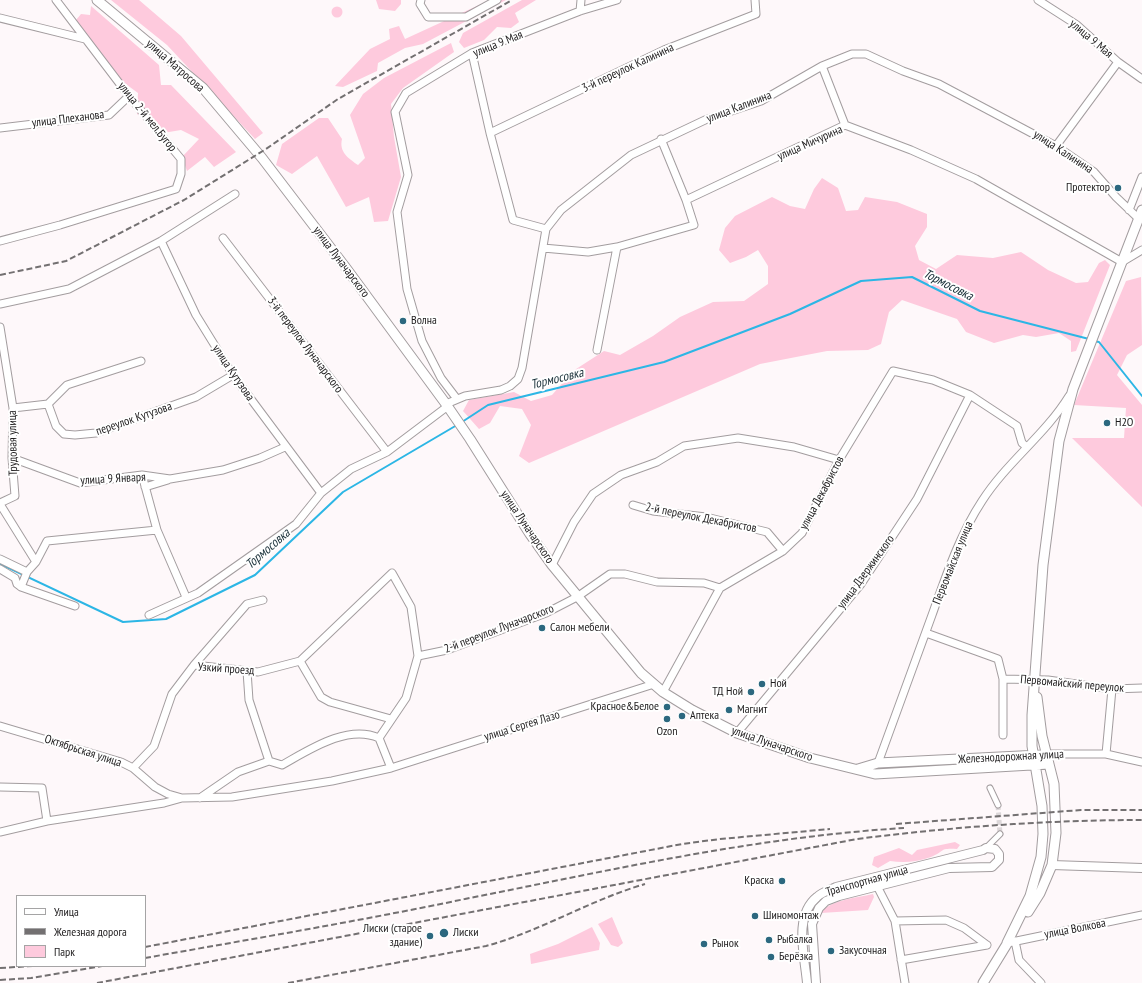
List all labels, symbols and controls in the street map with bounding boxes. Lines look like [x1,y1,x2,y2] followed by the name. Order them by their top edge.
[1066,17,1116,61] street label: улица 9 Мая
[471,28,525,60] street label: улица 9 Мая
[143,37,207,95] street label: улица Матросова
[580,40,676,96] street label: 3-й переулок Калинина
[114,79,180,155] street label: улица 2-й мел.Бугор
[704,88,774,126] street label: улица Калинина
[31,107,105,131] street label: улица Плеханова
[775,122,845,164] street label: улица Мичурина
[1030,127,1096,177] street label: улица Калинина
[1066,181,1110,195] place label: Протектор
[1113,183,1123,193] marker: Протектор
[310,224,372,300] street label: улица Луначарского
[921,266,975,304] water label: Тормосовка
[264,294,346,396] street label: 3-й переулок Луначарского
[411,314,437,328] place label: Волна
[398,316,408,326] marker: Волна
[209,342,257,404] street label: улица Кутузова
[529,365,585,393] water label: Тормосовка
[94,399,174,439] street label: переулок Кутузова
[5,410,21,476] street label: Трудовая улица
[1115,416,1133,430] place label: H2O
[1102,418,1112,428] marker: H2O
[797,454,847,532] street label: улица Декабристов
[80,470,146,488] street label: улица 9 Января
[497,488,557,566] street label: улица Луначарского
[644,500,758,536] street label: 2-й переулок Декабристов
[930,519,976,607] street label: Первомайская улица
[243,526,293,572] water label: Тормосовка
[834,532,898,612] street label: улица Дзержинского
[442,601,556,657] street label: 2-й переулок Луначарского
[550,621,609,635] place label: Салон мебели
[537,623,547,633] marker: Салон мебели
[197,660,255,678] street label: Узкий проезд
[1020,672,1124,696] street label: Первомайский переулок
[770,677,787,691] place label: Ной
[757,679,767,689] marker: Ной
[712,685,743,699] place label: ТД Ной
[746,687,756,697] marker: ТД Ной
[590,700,659,714] place label: Красное&Белое
[662,702,672,712] marker: Красное&Белое
[737,703,767,717] place label: Магнит
[724,705,734,715] marker: Магнит
[482,708,562,744] street label: улица Сергея Лазо
[690,709,719,723] place label: Аптека
[677,711,687,721] marker: Аптека
[662,714,672,724] marker: Ozon
[729,723,815,765] street label: улица Луначарского
[656,725,678,739] place label: Ozon
[43,732,123,770] street label: Октябрьская улица
[958,747,1064,767] street label: Железнодорожная улица
[824,862,910,900] street label: Транспортная улица
[744,874,774,888] place label: Краска
[777,876,787,886] marker: Краска
[16,895,146,967] legend
[54,904,79,919] text: Улица
[763,909,819,923] place label: Шиномонтаж
[750,911,760,921] marker: Шиномонтаж
[1043,916,1107,942] street label: улица Волкова
[363,922,422,950] place label: Лиски (старое здание)
[54,924,127,939] text: Железная дорога
[453,926,478,940] place label: Лиски
[438,927,450,939] marker: Лиски
[425,931,435,941] marker: Лиски (старое здание)
[777,933,813,947] place label: Рыбалка
[764,935,774,945] marker: Рыбалка
[712,937,739,951] place label: Рынок
[699,939,709,949] marker: Рынок
[54,944,75,959] text: Парк
[839,944,887,958] place label: Закусочная
[826,946,836,956] marker: Закусочная
[779,950,813,964] place label: Берёзка
[766,952,776,962] marker: Берёзка

